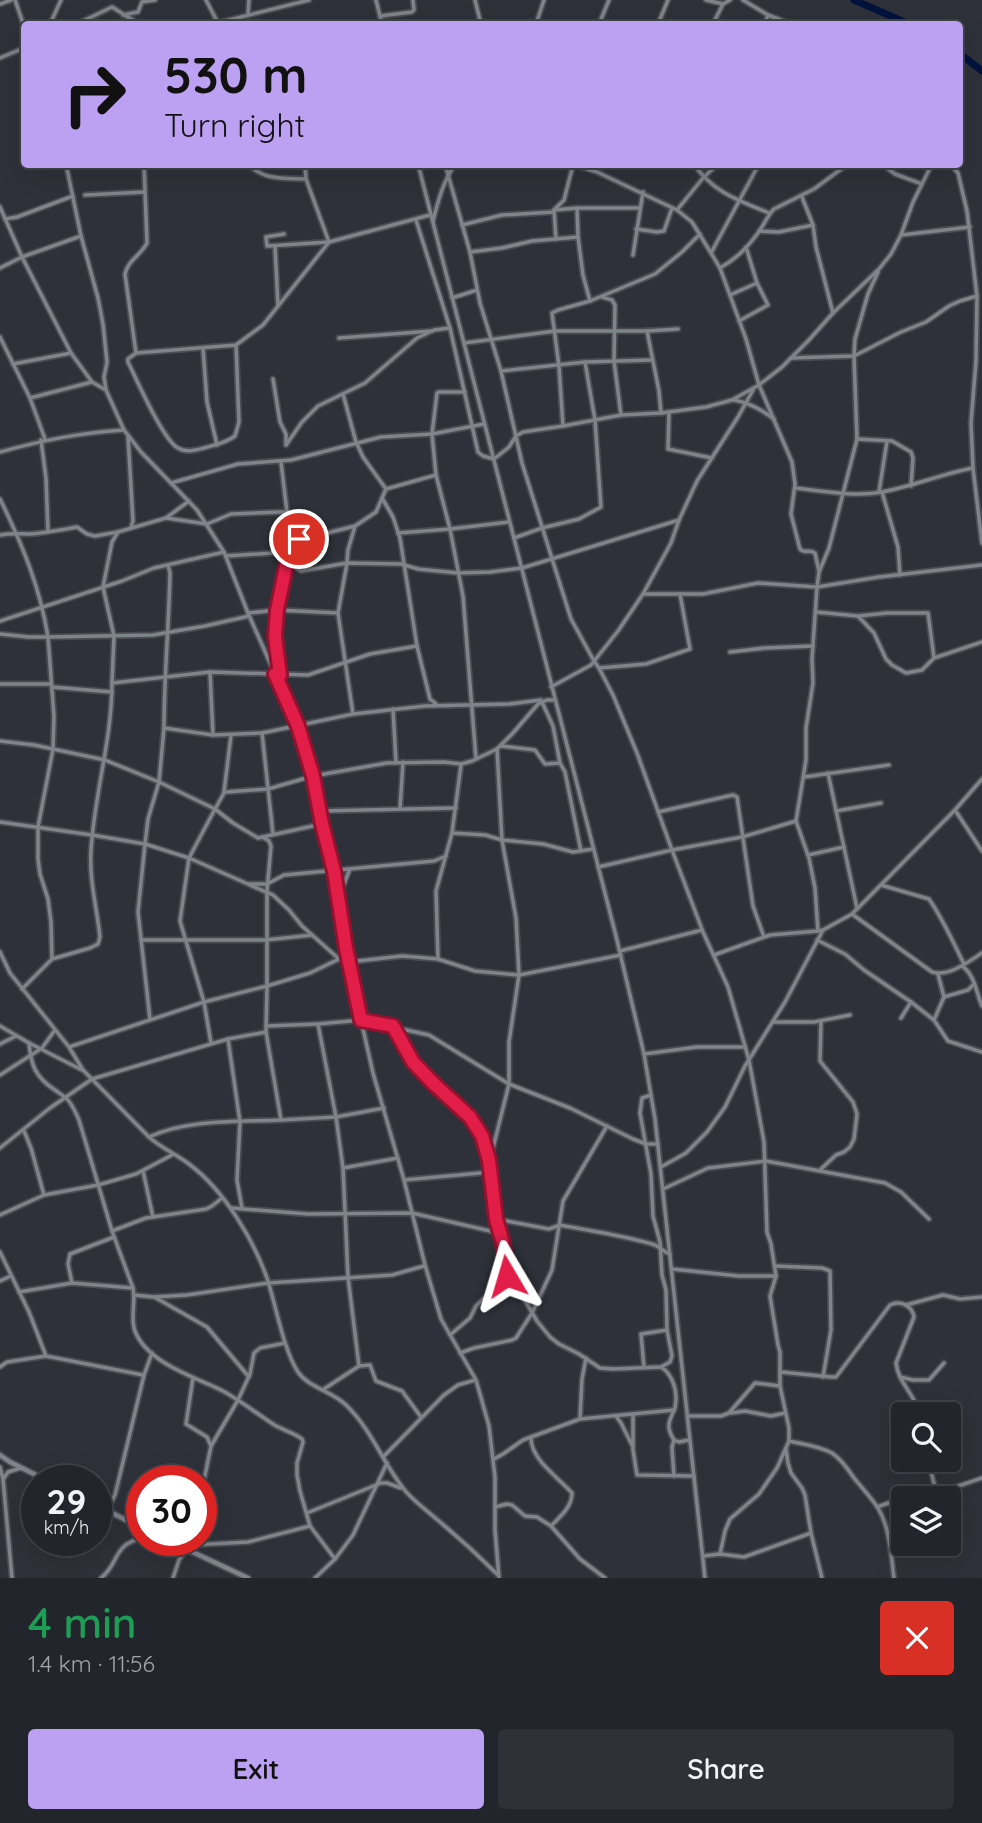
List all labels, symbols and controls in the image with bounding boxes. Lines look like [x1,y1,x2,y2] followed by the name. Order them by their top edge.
[164,44,308,105] text: 530 m
[49,49,140,140] icon: right
[164,105,305,145] text: Turn right
[269,509,329,569] pin
[280,520,318,558] icon: arrive
[470,1239,544,1313] position arrow
[891,1402,961,1556] map controls
[891,1402,961,1472] button: search
[126,1465,217,1556] speed limit sign: 30
[47,1479,86,1523] text: 29
[891,1486,961,1556] button: layers
[44,1516,89,1539] text: km/h
[28,1596,137,1649] text: 4 min
[880,1601,954,1675] button: close
[28,1649,155,1678] text: 1.4 km · 11:56
[28,1729,484,1809] button: Exit
[498,1729,954,1809] button: Share

